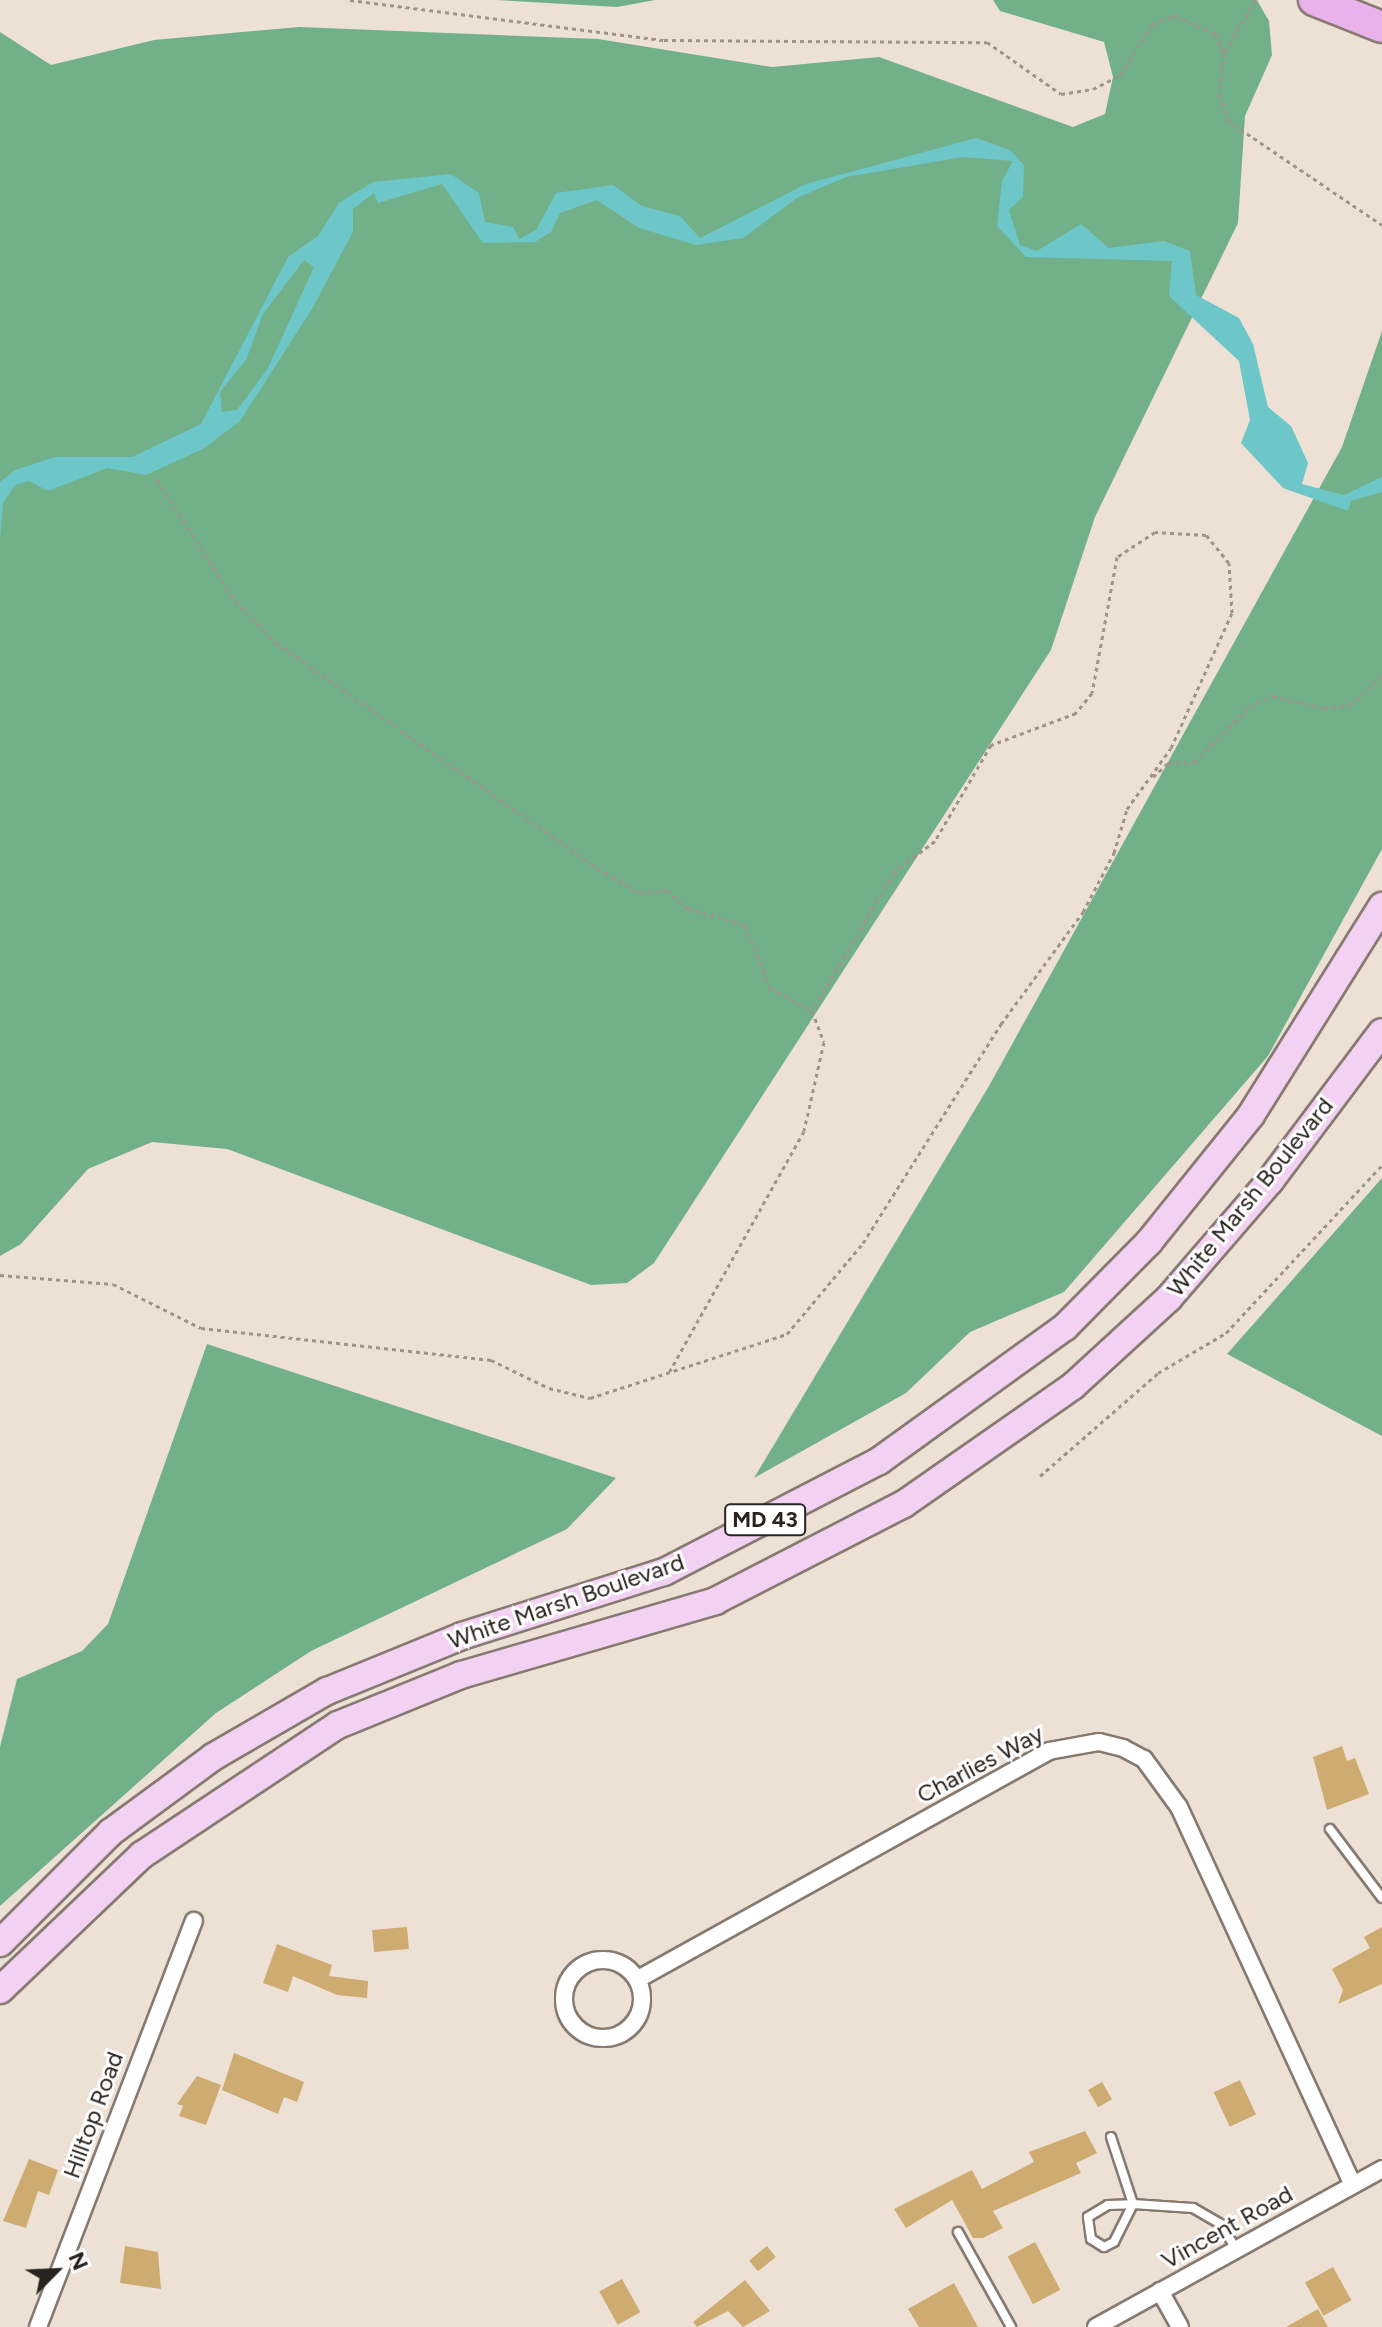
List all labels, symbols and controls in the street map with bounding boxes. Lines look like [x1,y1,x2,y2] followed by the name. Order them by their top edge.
[1161,1092,1339,1302] street label: White Marsh Boulevard
[723,1502,807,1538] road number: MD 43
[444,1547,688,1655] street label: White Marsh Boulevard
[912,1719,1048,1809] street label: Charlies Way
[57,2048,129,2182] street label: Hilltop Road
[1156,2179,1298,2275] street label: Vincent Road
[16,2231,96,2311] north arrow
[63,2248,94,2274] text: N

